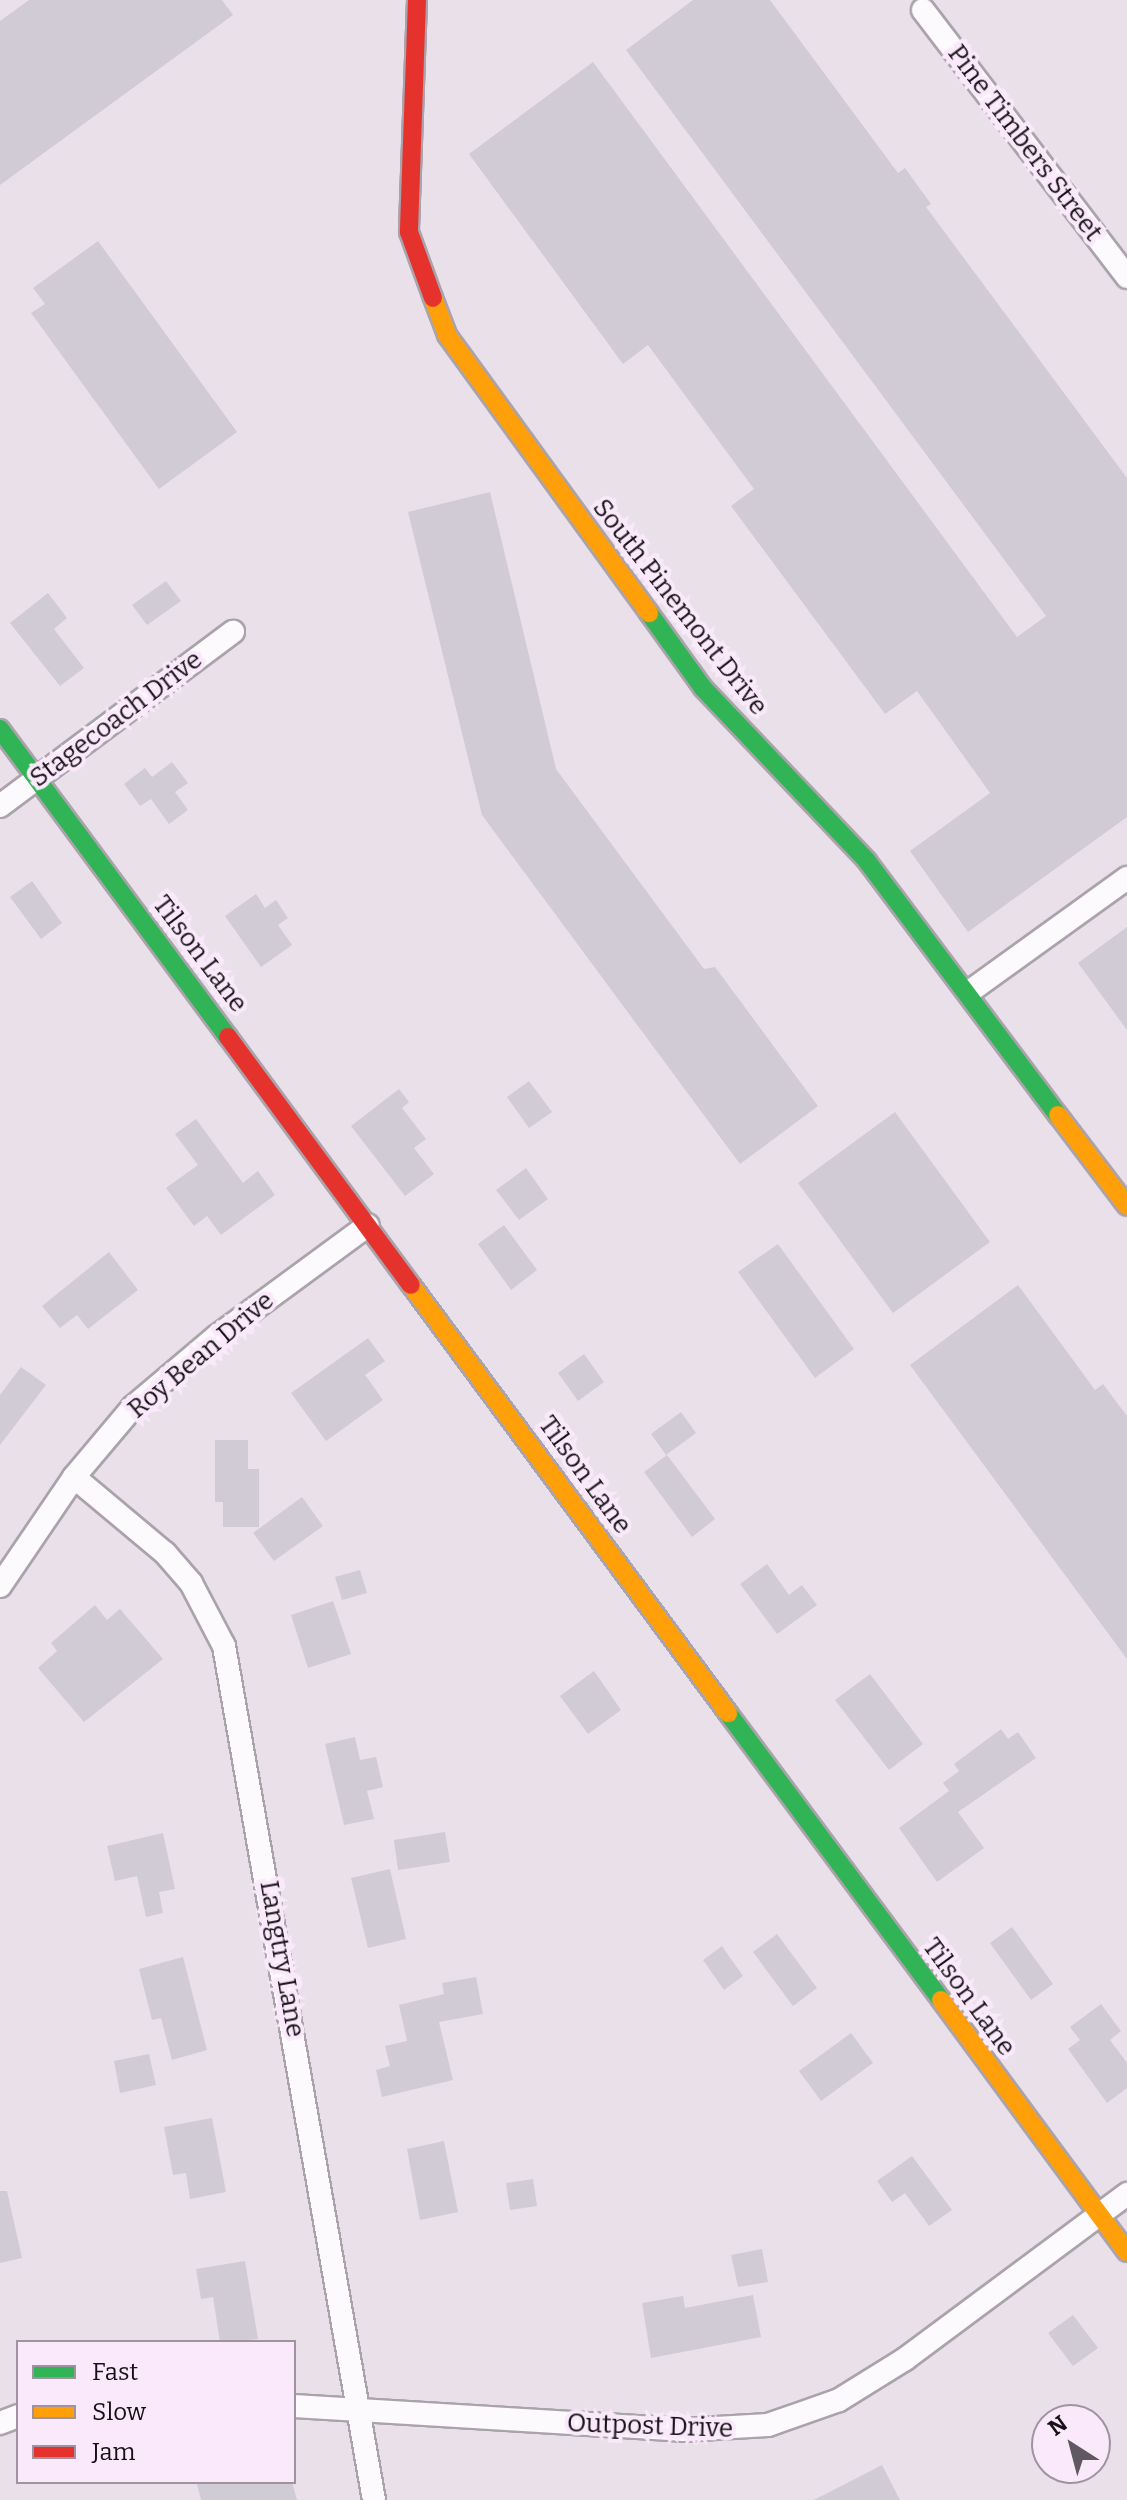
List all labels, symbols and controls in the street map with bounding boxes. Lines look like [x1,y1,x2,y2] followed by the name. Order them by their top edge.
[941,39,1109,247] street label: Pine Timbers Street
[586,493,774,721] street label: South Pinemont Drive
[24,644,208,794] street label: Stagecoach Drive
[146,890,254,1018] street label: Tilson Lane
[122,1285,280,1425] street label: Roy Bean Drive
[532,1410,638,1540] street label: Tilson Lane
[253,1878,311,2040] street label: Langtry Lane
[916,1932,1022,2062] street label: Tilson Lane
[16,2340,296,2484] legend
[92,2358,138,2386] text: Fast
[92,2398,146,2426] text: Slow
[1031,2404,1111,2484] north arrow
[566,2408,734,2444] street label: Outpost Drive
[1043,2410,1073,2442] text: N
[92,2438,135,2466] text: Jam

